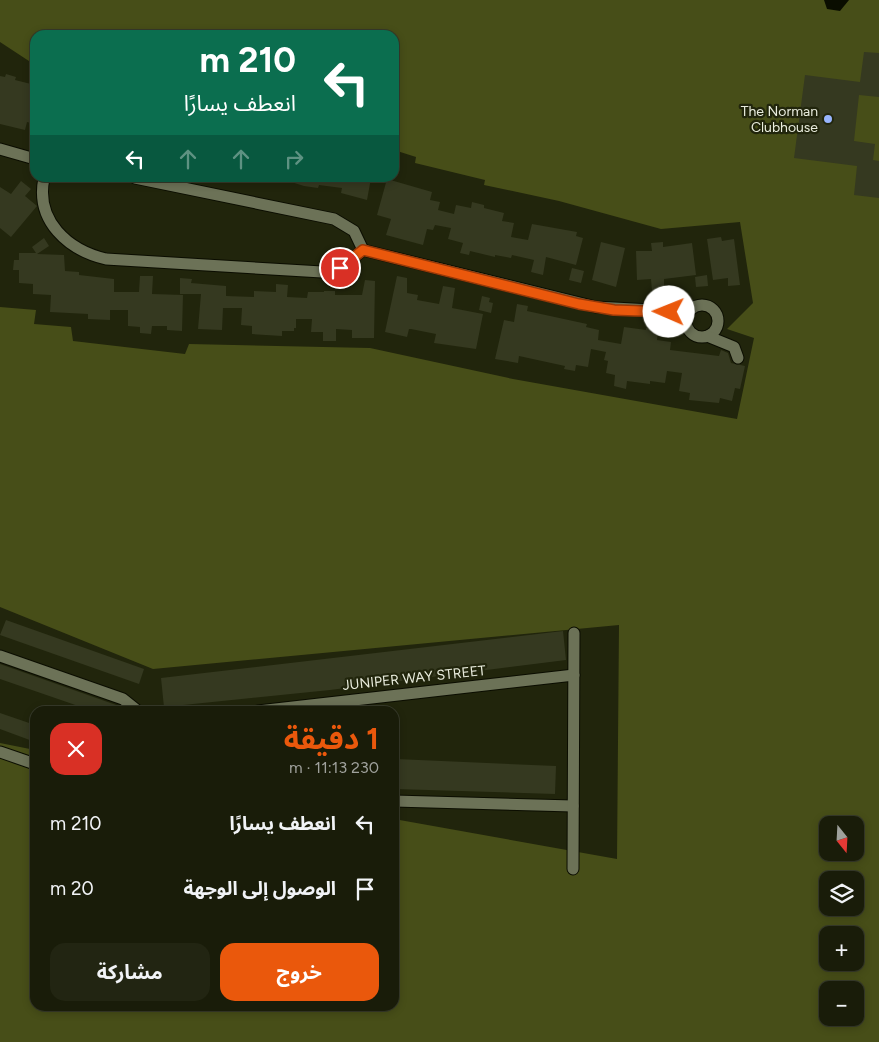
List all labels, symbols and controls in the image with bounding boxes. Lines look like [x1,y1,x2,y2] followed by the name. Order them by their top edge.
[199,39,296,81] text: 210 m
[314,50,379,115] icon: left
[184,90,296,117] text: انعطف يسارًا
[741,103,818,136] place label: The Norman Clubhouse
[822,113,834,125] marker: The Norman Clubhouse
[121,145,149,173] icon: left
[174,145,202,173] icon: ahead
[227,145,255,173] icon: ahead
[280,145,308,173] icon: right
[319,247,361,289] pin
[326,254,354,282] icon: arrive
[642,285,694,337] position arrow
[342,662,487,694] street label: JUNIPER WAY STREET
[284,720,379,757] text: 1 دقيقة
[50,723,102,775] button: close
[289,758,379,777] text: 230 m · 11:13
[351,810,379,838] icon: left
[50,812,102,835] text: 210 m
[229,812,336,835] text: انعطف يسارًا
[819,816,864,861] north arrow
[819,816,864,1026] map controls
[819,871,864,916] button: layers
[351,875,379,903] icon: arrive
[50,877,94,900] text: 20 m
[183,877,336,900] text: الوصول إلى الوجهة
[819,926,864,971] button: +
[50,943,210,1001] button: مشاركة
[220,943,379,1001] button: خروج
[819,981,864,1026] button: −

